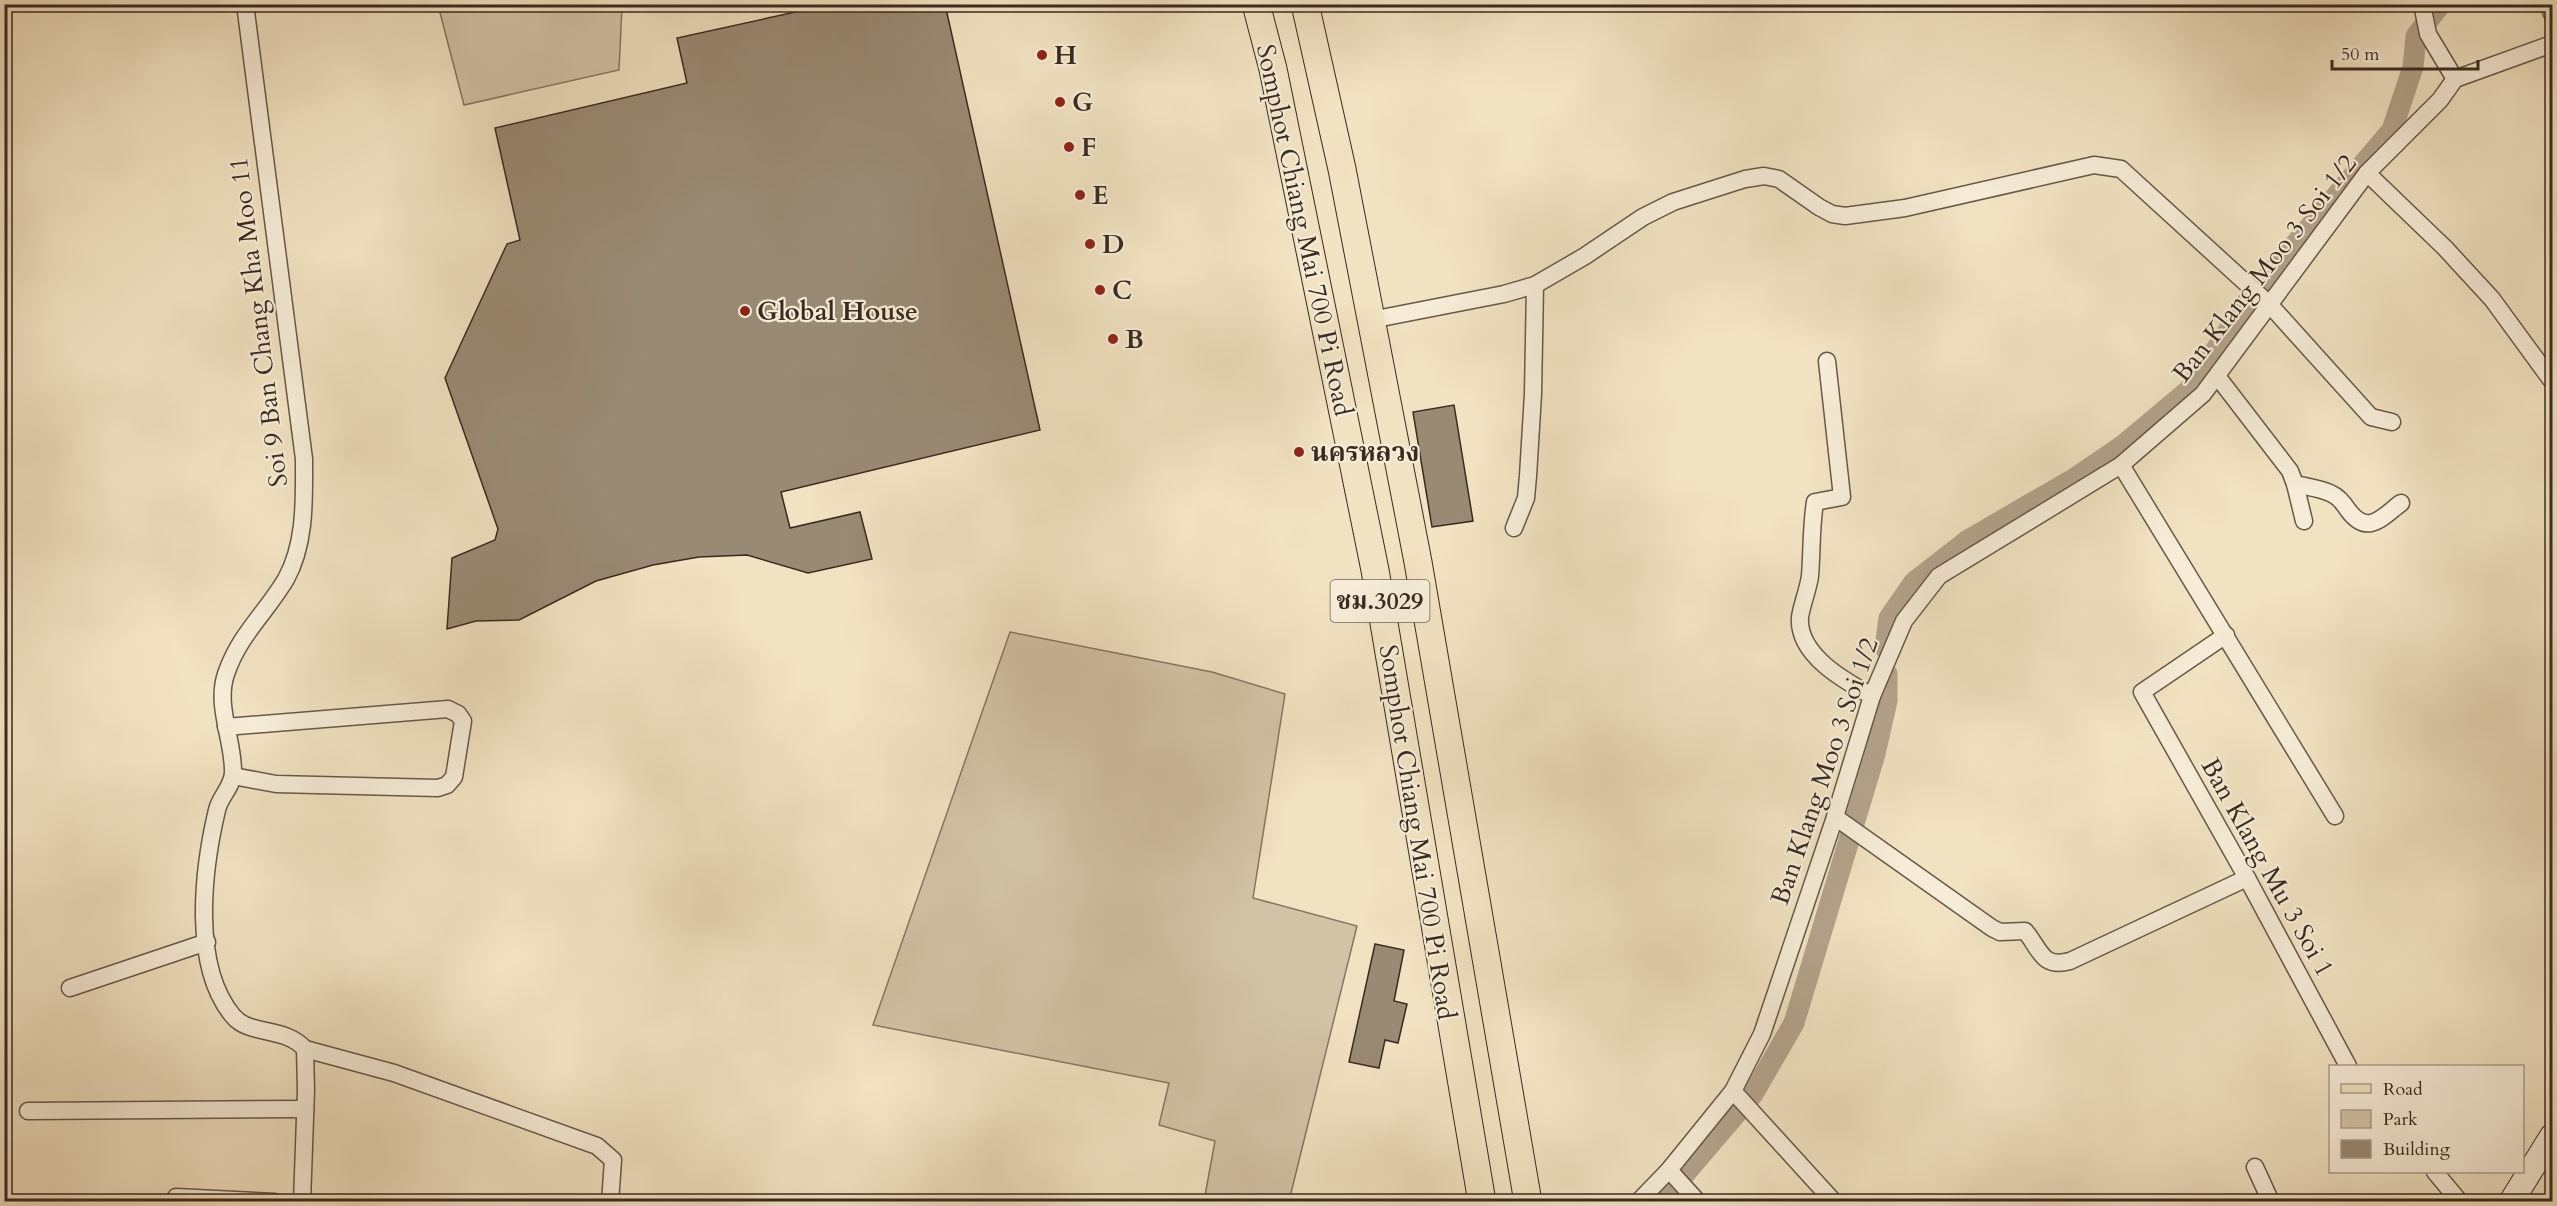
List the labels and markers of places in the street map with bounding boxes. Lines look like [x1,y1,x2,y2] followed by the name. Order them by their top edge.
[1054,38,1077,73] place label: H
[1035,48,1049,62] marker: H
[1072,85,1093,120] place label: G
[1053,95,1067,109] marker: G
[1081,130,1096,165] place label: F
[1062,140,1076,154] marker: F
[1092,178,1109,213] place label: E
[1073,188,1087,202] marker: E
[1102,227,1124,262] place label: D
[1083,237,1097,251] marker: D
[1112,273,1132,308] place label: C
[1093,283,1107,297] marker: C
[757,294,918,329] place label: Global House
[738,304,752,318] marker: Global House
[1125,322,1144,357] place label: B
[1106,332,1120,346] marker: B
[1311,435,1419,470] place label: นครหลวง
[1292,445,1306,459] marker: นครหลวง

